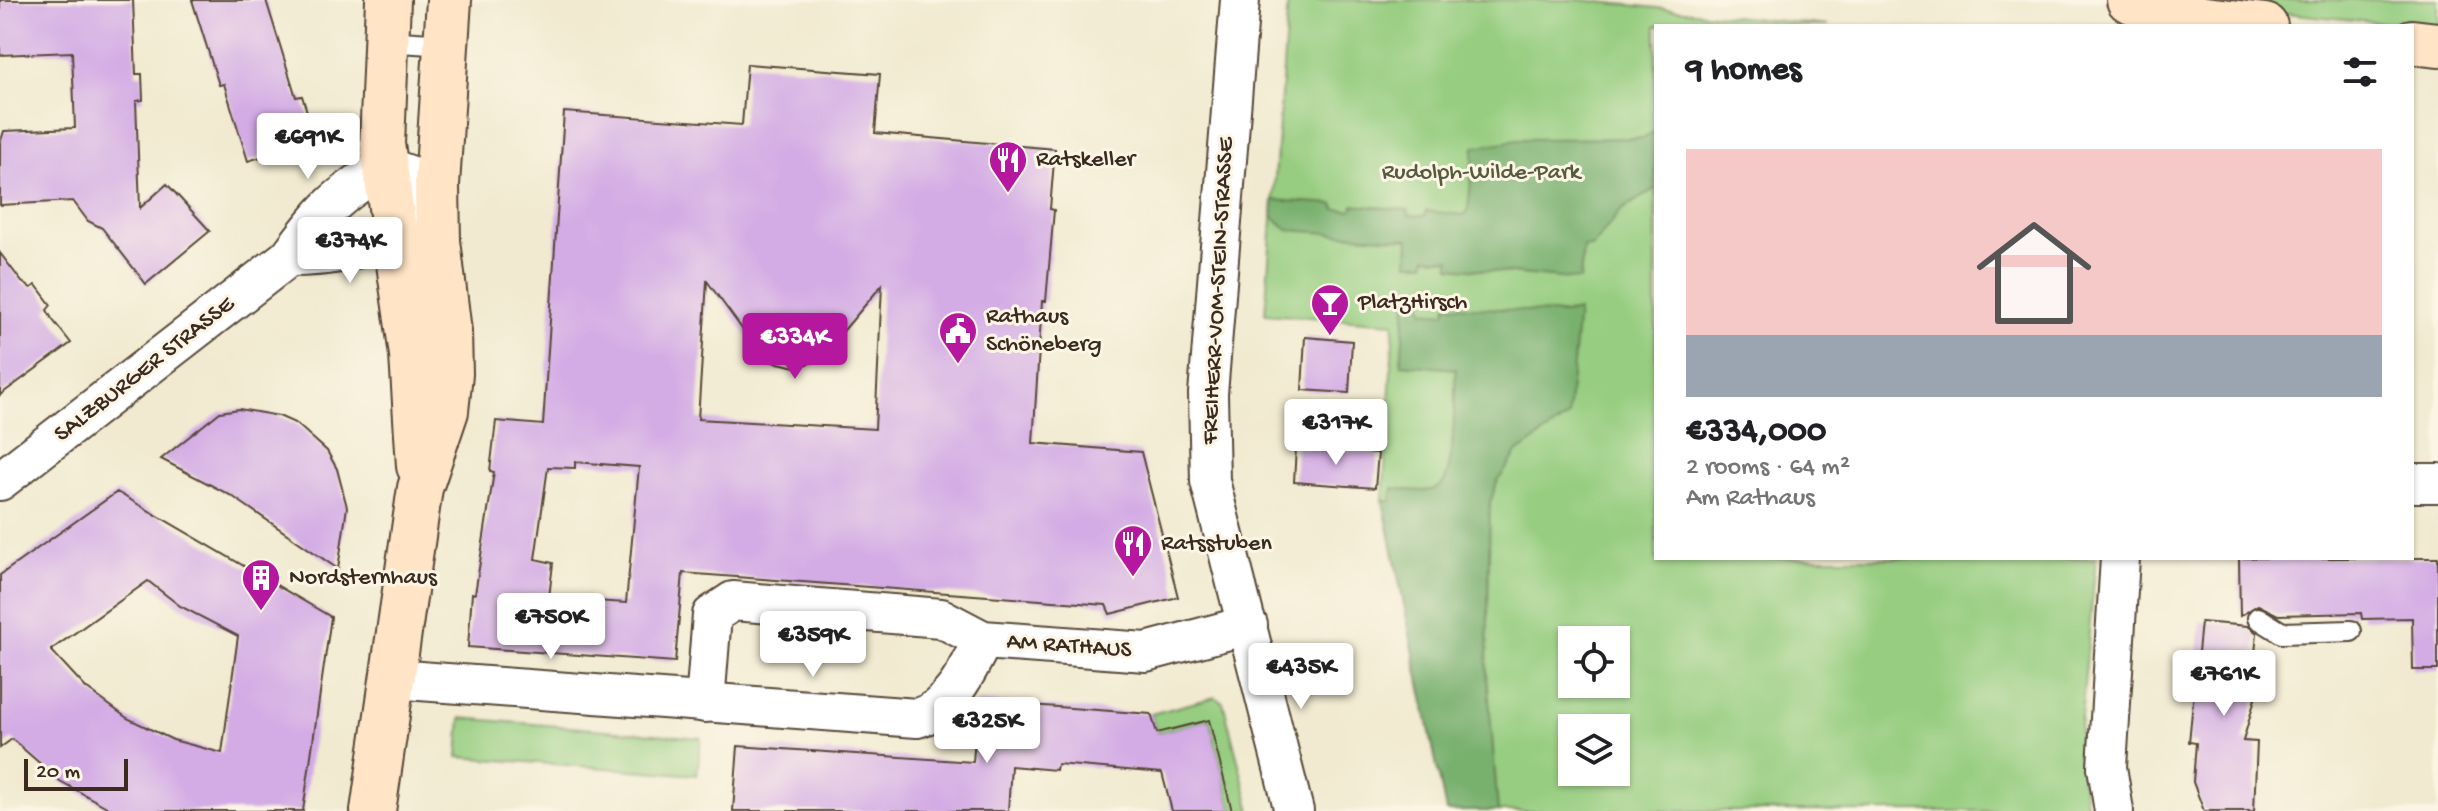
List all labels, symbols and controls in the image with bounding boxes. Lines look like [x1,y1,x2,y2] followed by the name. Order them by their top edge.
[2338,50,2382,94] icon: filters
[1686,52,1801,92] text: 9 homes
[252,113,364,181] pin: €691K
[275,123,341,154] text: €691K
[1196,136,1242,446] street label: FREIHERR-VOM-STEIN-STRASSE
[987,139,1029,194] restaurant icon: Ratskeller
[1036,146,1138,175] place label: Ratskeller
[1382,159,1583,188] park label: Rudolph-Wilde-Park
[1962,201,2106,345] icon: home
[294,217,406,285] pin: €374K
[315,227,385,258] text: €374K
[1309,282,1351,337] bar icon: PlatzHirsch
[1357,289,1468,318] place label: PlatzHirsch
[49,290,242,449] street label: SALZBURGER STRASSE
[986,303,1102,360] place label: Rathaus Schöneberg
[937,310,979,365] public building icon: Rathaus Schöneberg
[739,313,851,381] pin: €334K
[760,323,830,354] text: €334K
[1280,399,1392,467] pin: €317K
[1302,409,1370,440] text: €317K
[1686,413,1826,453] text: €334,000
[1686,453,1850,484] text: 2 rooms · 64 m²
[1686,484,1815,515] text: Am Rathaus
[1112,523,1154,578] restaurant icon: Ratsstuben
[1161,530,1272,559] place label: Ratsstuben
[240,557,282,612] building icon: Nordsternhaus
[289,564,438,593] place label: Nordsternhaus
[495,593,607,661] pin: €750K
[515,603,587,634] text: €750K
[757,611,869,679] pin: €359K
[778,621,848,652] text: €359K
[1558,626,1630,786] map controls
[1558,626,1630,698] button: locate
[1005,628,1133,666] street label: AM RATHAUS
[1245,643,1357,711] pin: €435K
[2168,650,2280,718] pin: €761K
[1266,653,1336,684] text: €435K
[2191,660,2258,691] text: €761K
[931,697,1043,765] pin: €325K
[952,707,1022,738] text: €325K
[1558,714,1630,786] button: layers
[24,755,128,791] scale bar
[36,760,80,786] text: 20 m

